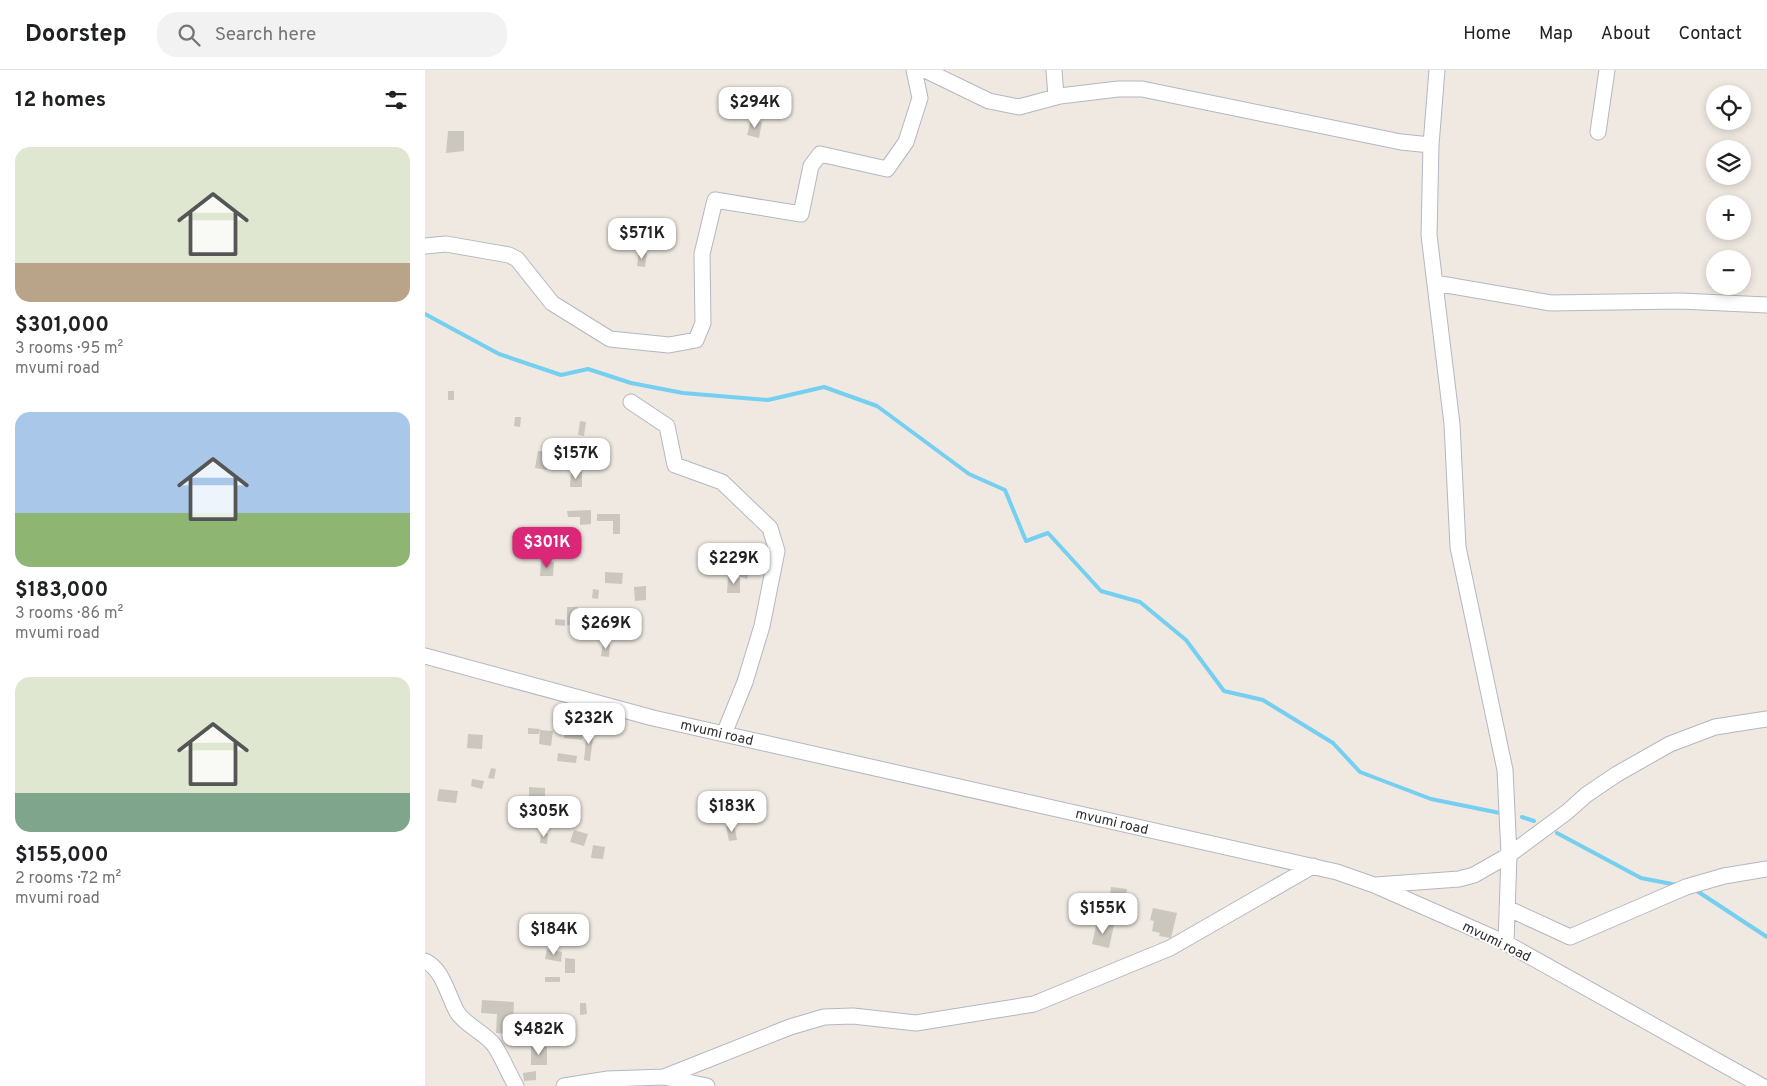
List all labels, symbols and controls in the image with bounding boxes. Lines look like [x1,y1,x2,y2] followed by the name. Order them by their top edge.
[157,12,507,57] search box
[25,20,127,50] text: Doorstep
[175,21,203,49] icon: search
[215,23,316,47] text: Search here
[1463,23,1511,46] text: Home
[1539,23,1573,46] text: Map
[1601,23,1650,46] text: About
[1678,23,1742,46] text: Contact
[1706,85,1751,295] map controls
[1706,85,1751,130] button: locate
[382,86,410,114] icon: filters
[15,87,106,114] text: 12 homes
[720,87,790,129] pin: $294K
[730,93,780,113] text: $294K
[1706,140,1751,185] button: layers
[168,179,258,269] icon: home
[1706,195,1751,240] button: +
[607,218,677,260] pin: $571K
[619,224,665,244] text: $571K
[1706,250,1751,295] button: −
[15,312,109,339] text: $301,000
[15,339,123,359] text: 3 rooms · 95 m²
[15,359,100,379] text: mvumi road
[541,438,611,480] pin: $157K
[168,444,258,534] icon: home
[553,444,599,464] text: $157K
[512,526,582,569] pin: $301K
[523,533,571,553] text: $301K
[699,542,769,585] pin: $229K
[709,549,759,569] text: $229K
[15,577,108,604] text: $183,000
[15,604,123,624] text: 3 rooms · 86 m²
[571,608,641,650] pin: $269K
[581,614,631,634] text: $269K
[15,624,100,644] text: mvumi road
[554,702,624,745] pin: $232K
[168,709,258,799] icon: home
[564,709,614,729] text: $232K
[679,717,755,750] street label: mvumi road
[697,790,767,833] pin: $183K
[509,796,579,838] pin: $305K
[709,797,755,817] text: $183K
[519,802,569,822] text: $305K
[1074,806,1150,839] street label: mvumi road
[15,842,109,869] text: $155,000
[15,869,121,889] text: 2 rooms · 72 m²
[15,889,100,909] text: mvumi road
[1068,892,1138,935] pin: $155K
[1080,899,1126,919] text: $155K
[519,914,589,956] pin: $184K
[1459,918,1533,966] street label: mvumi road
[530,920,578,940] text: $184K
[504,1014,574,1056] pin: $482K
[514,1020,564,1040] text: $482K

